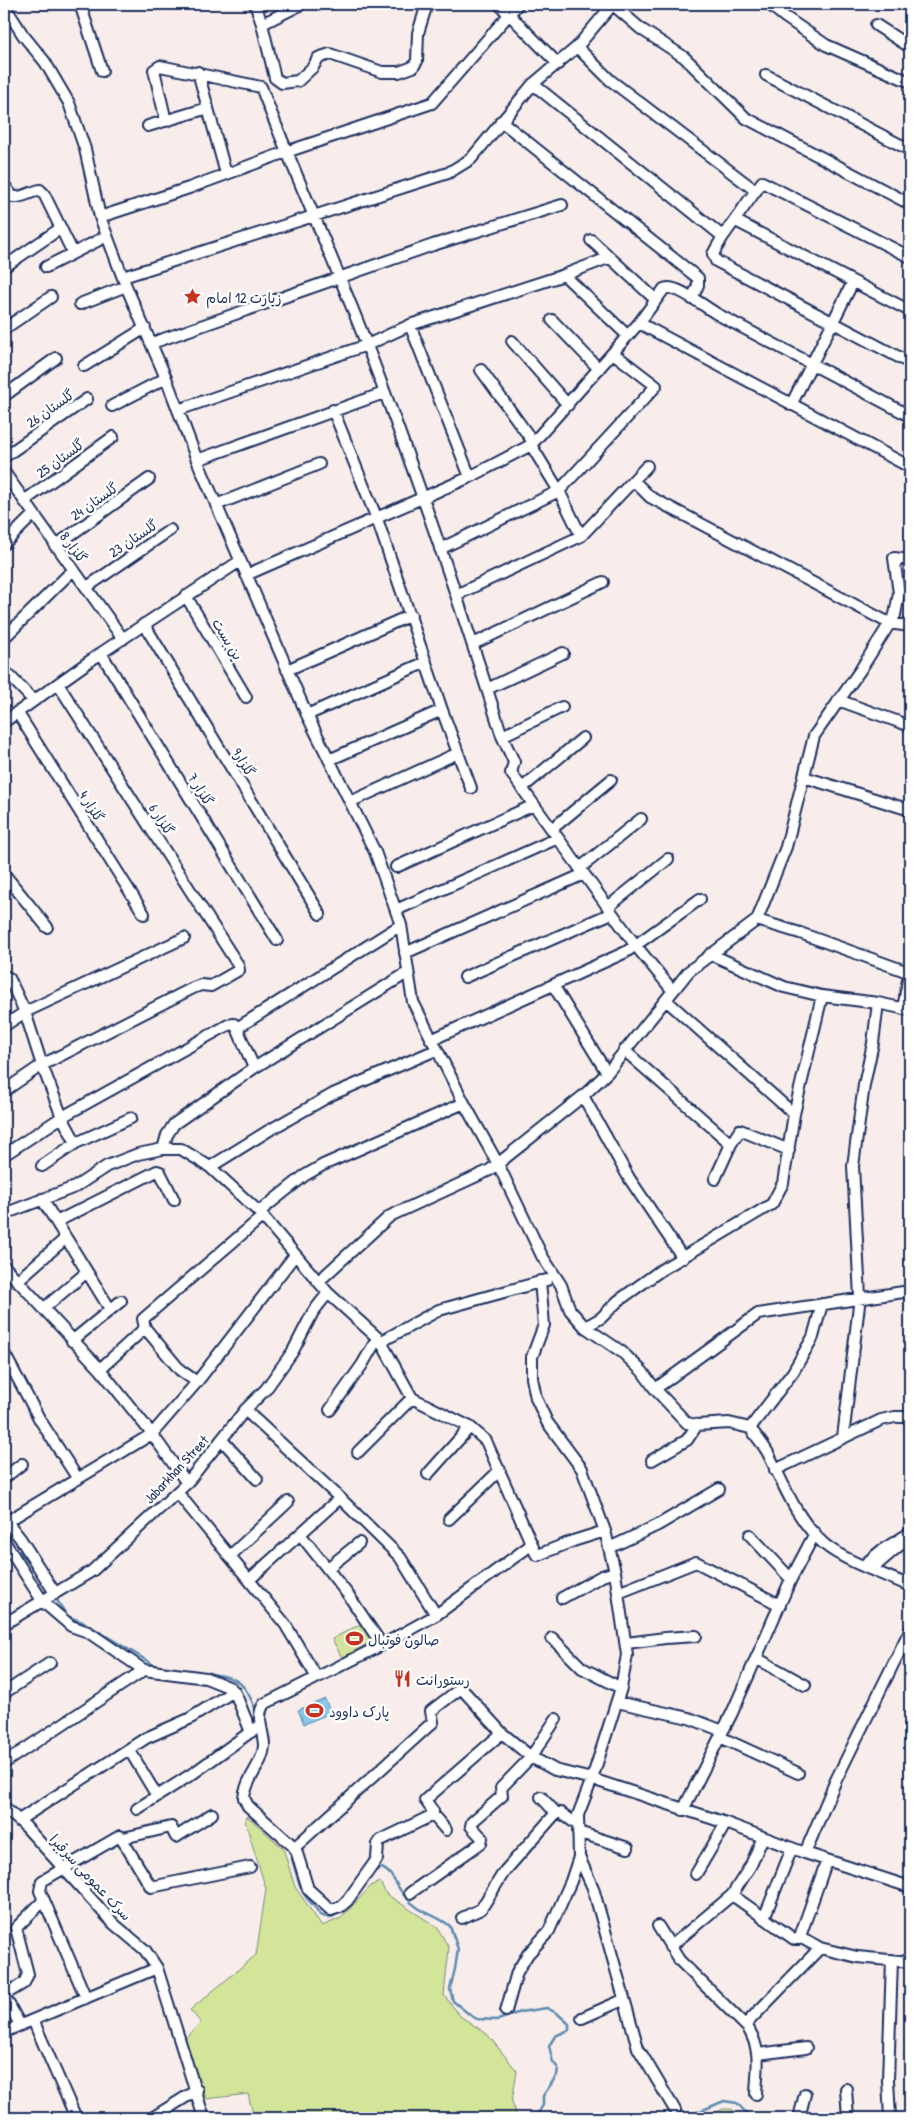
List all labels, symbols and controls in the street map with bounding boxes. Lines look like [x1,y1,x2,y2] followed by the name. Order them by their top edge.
[182,287,202,307] place icon: زیارت 12 امام
[206,288,282,309] place label: زیارت 12 امام
[22,385,78,431] street label: گلستان 26
[32,434,88,482] street label: گلستان 25
[66,478,122,524] street label: گلستان 24
[105,515,161,561] street label: گلستان 23
[56,528,92,566] street label: گلزار 8
[208,615,248,663] street label: بن بست
[228,744,260,780] street label: گلزار9
[184,769,218,809] street label: گلزار 7
[75,787,109,825] street label: گلزار 4
[145,800,179,838] street label: گلزار 6
[140,1431,213,1507] street label: Jabarkhan Street
[344,1629,364,1649] sports icon: صالون فوتبال
[368,1630,439,1650] place label: صالون فوتبال
[392,1669,412,1689] restaurant icon: رستورانت
[416,1670,470,1689] place label: رستورانت
[305,1701,325,1721] sports icon: پارک داوود
[329,1702,389,1722] place label: پارک داوود
[46,1829,136,1925] street label: سرک عمومی سرقبرا

